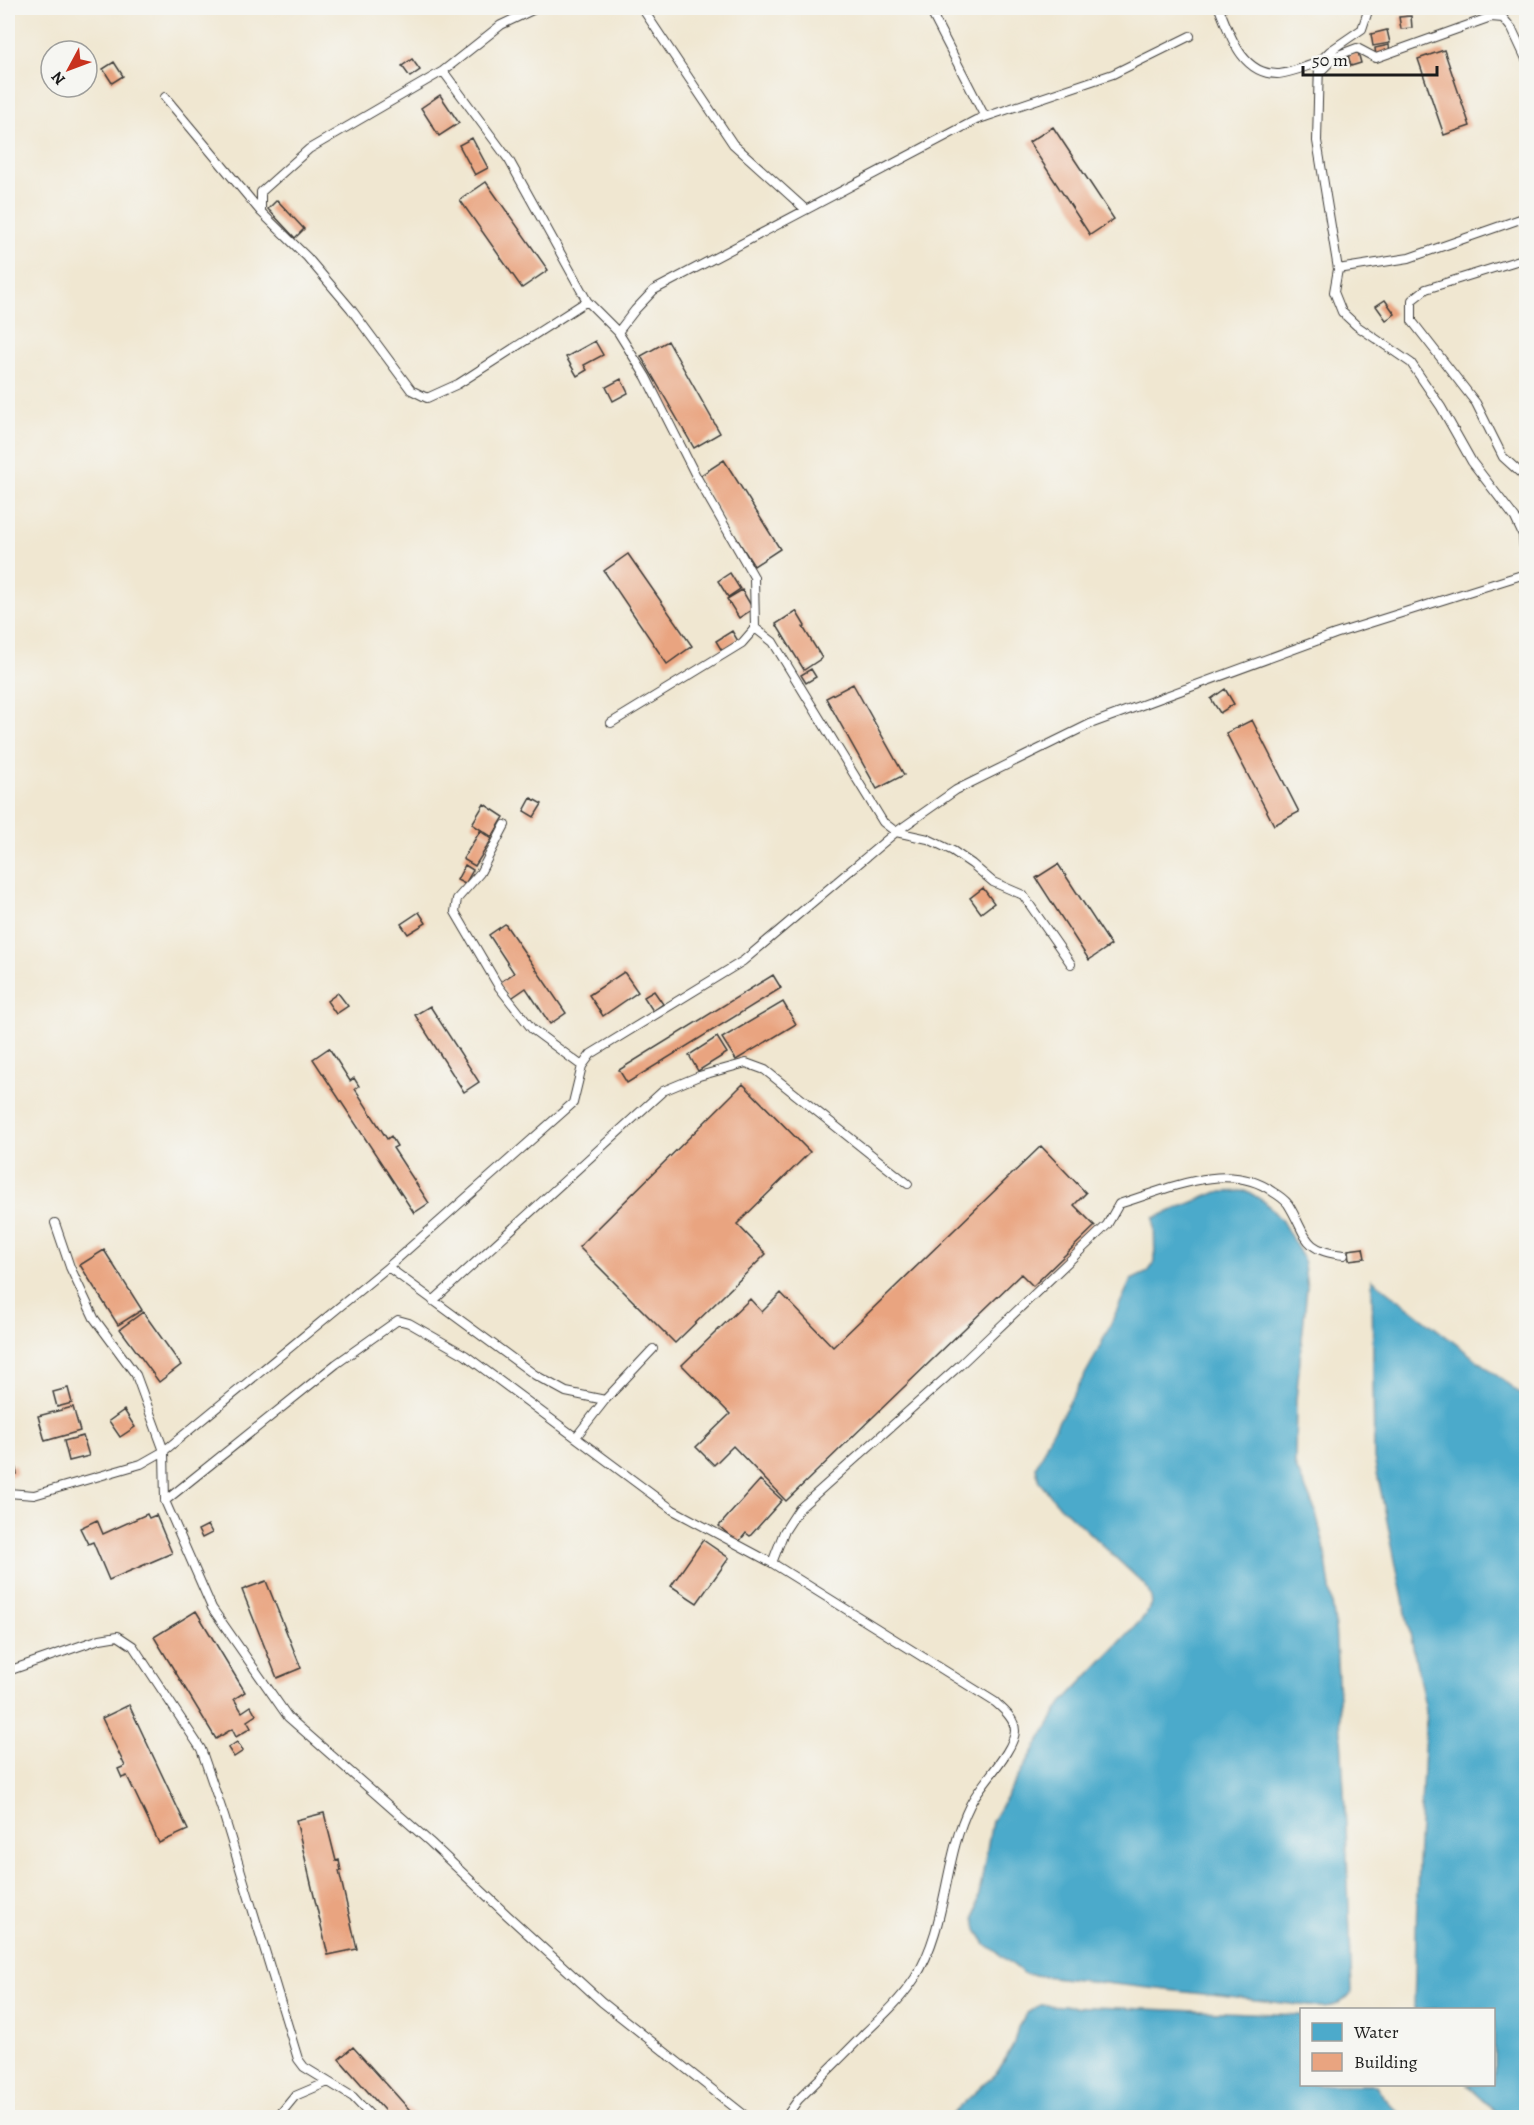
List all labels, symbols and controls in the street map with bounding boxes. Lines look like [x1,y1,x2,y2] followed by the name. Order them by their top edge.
[39,39,99,99] north arrow
[1303,39,1436,77] scale bar
[1312,48,1348,72] text: 50 m
[46,66,71,90] text: N
[1300,2008,1495,2086] legend
[1353,2020,1399,2044] text: Water
[1354,2050,1418,2074] text: Building

